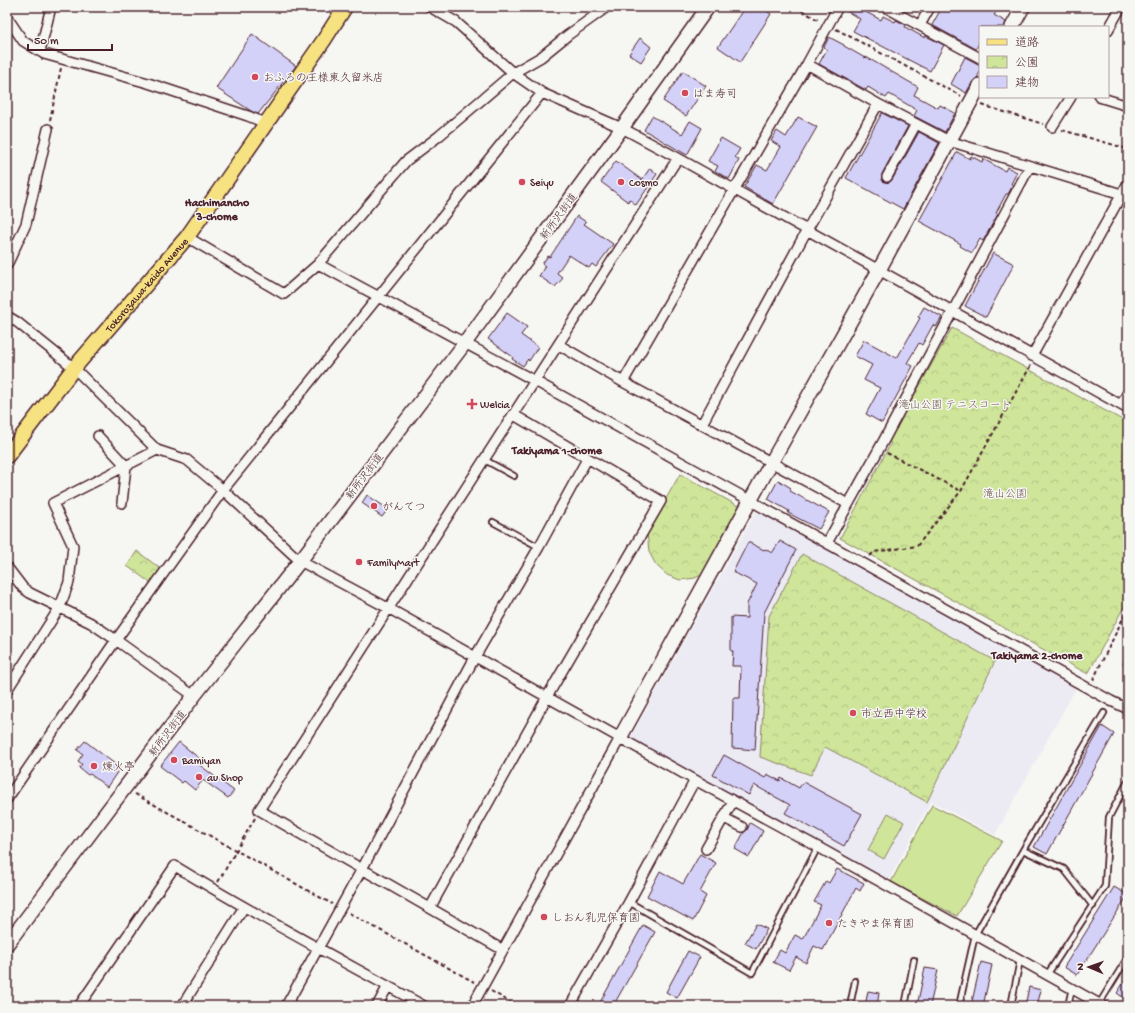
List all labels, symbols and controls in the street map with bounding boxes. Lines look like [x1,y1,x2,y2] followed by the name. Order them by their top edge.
[28,26,112,52] scale bar
[979,26,1109,98] legend
[34,35,59,49] text: 50 m
[1015,36,1039,51] text: 道路
[1015,56,1039,71] text: 公園
[250,72,260,82] marker: おふろの王様東久留米店
[263,72,384,85] place label: おふろの王様東久留米店
[1015,76,1039,91] text: 建物
[680,88,690,98] marker: はま寿司
[693,88,737,101] place label: はま寿司
[517,177,527,187] marker: Seiyu
[616,177,626,187] marker: Cosmo
[530,178,554,190] place label: Seiyu
[629,178,659,190] place label: Cosmo
[538,191,581,243] street label: 新所沢街道
[185,197,250,225] district label: Hachimancho 3-chome
[103,236,192,336] street label: Tokorozawa-kaido Avenue
[467,399,477,409] marker: Welcia
[899,399,1011,412] park label: 滝山公園 テニスコート
[480,400,511,412] place label: Welcia
[511,445,603,459] district label: Takiyama 1-chome
[343,451,387,503] street label: 新所沢街道
[983,488,1027,501] park label: 滝山公園
[369,501,379,511] marker: がんてつ
[382,502,425,514] place label: がんてつ
[354,557,364,567] marker: FamilyMart
[366,558,420,570] place label: FamilyMart
[991,650,1083,664] district label: Takiyama 2-chome
[146,708,190,760] street label: 新所沢街道
[848,708,858,718] marker: 市立西中学校
[861,708,927,721] place label: 市立西中学校
[169,755,179,765] marker: Bamiyan
[181,756,221,768] place label: Bamiyan
[89,761,99,771] marker: 煉火亭
[102,761,135,774] place label: 煉火亭
[194,772,204,782] marker: au Shop
[207,773,244,785] place label: au Shop
[539,912,549,922] marker: しおん乳児保育園
[552,912,640,925] place label: しおん乳児保育園
[824,918,834,928] marker: たきやま保育園
[837,918,914,931] place label: たきやま保育園
[1069,947,1109,987] north arrow
[1075,963,1087,971] text: N

